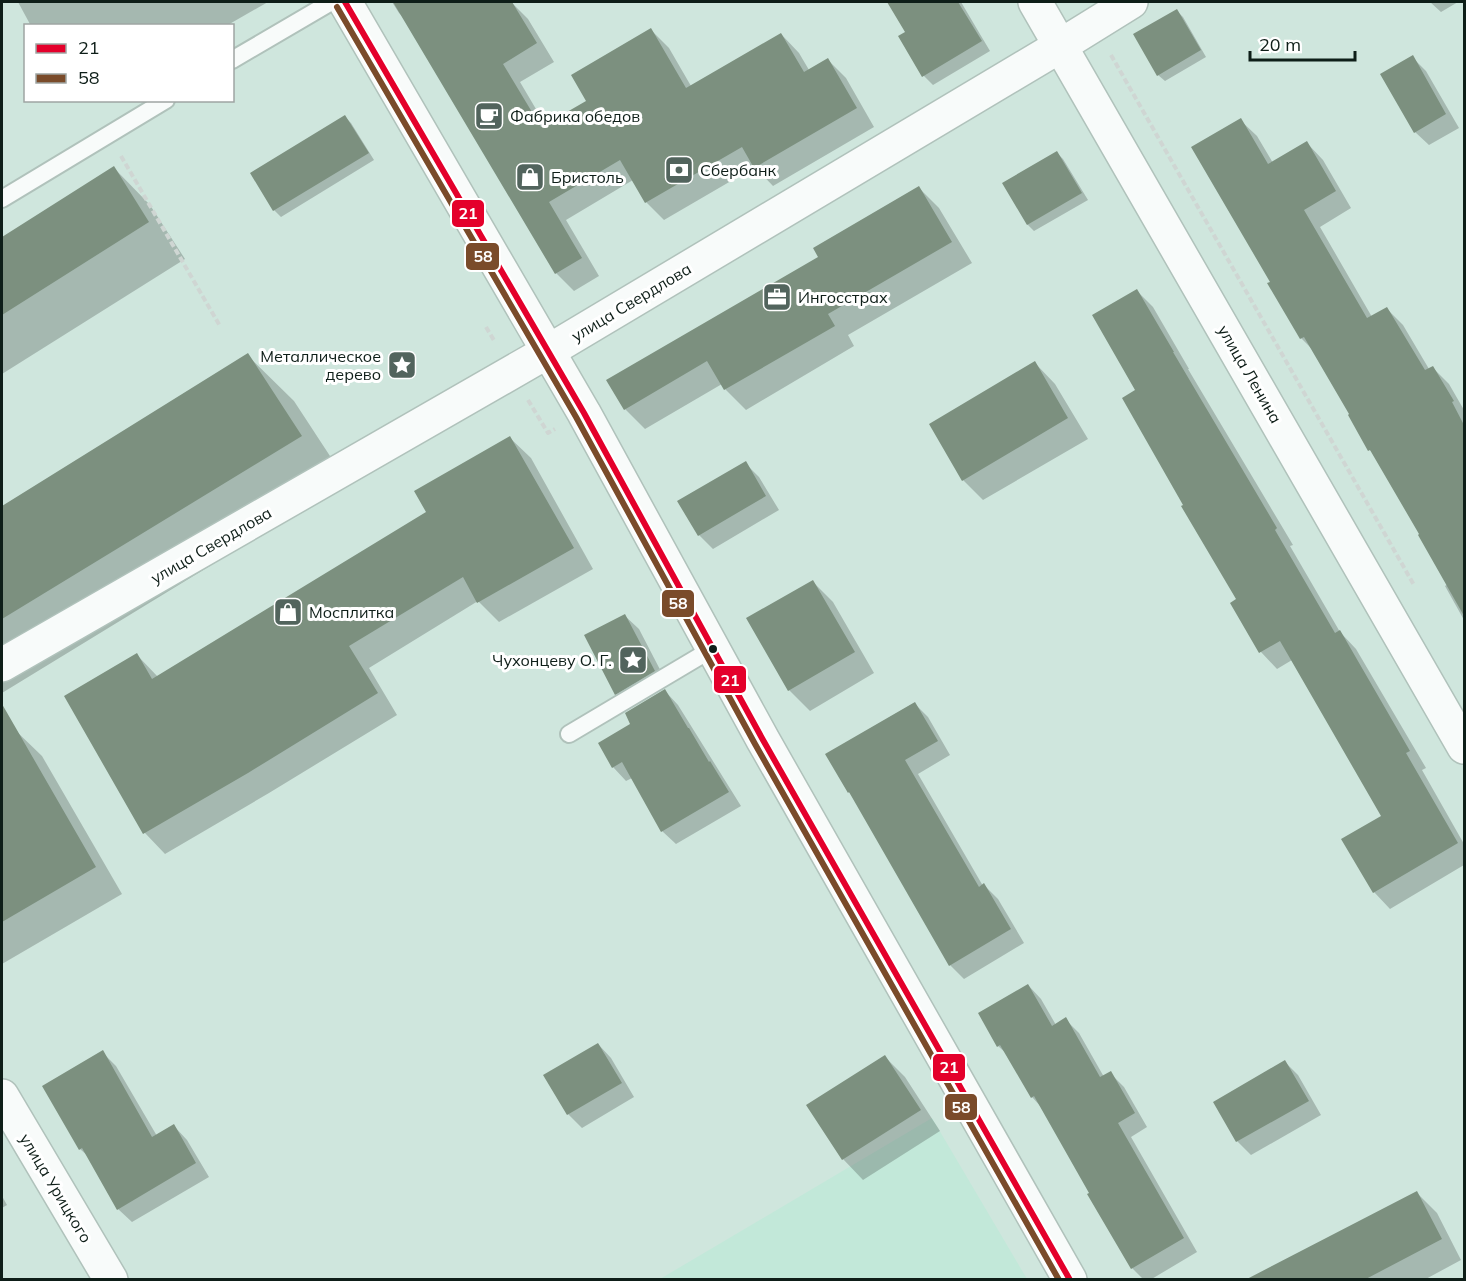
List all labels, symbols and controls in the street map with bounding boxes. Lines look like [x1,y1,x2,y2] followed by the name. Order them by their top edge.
[24,24,234,102] legend
[1250,24,1355,62] scale bar
[1259,33,1301,56] text: 20 m
[78,36,100,59] text: 21
[78,66,100,89] text: 58
[473,100,505,132] cafe icon: Фабрика обедов
[510,106,640,126] place label: Фабрика обедов
[663,154,695,186] bank icon: Сбербанк
[700,160,777,180] place label: Сбербанк
[514,161,546,193] shop icon: Бристоль
[551,167,624,187] place label: Бристоль
[451,199,485,228] line badge: 21
[458,203,478,223] text: 21
[465,242,500,271] line badge: 58
[473,246,493,266] text: 58
[567,258,695,346] street label: улица Свердлова
[761,281,793,313] office icon: Ингосстрах
[798,287,888,307] place label: Ингосстрах
[1214,321,1286,427] street label: улица Ленина
[260,346,381,384] place label: Металлическое дерево
[386,349,418,381] place icon: Металлическое дерево
[147,502,275,588] street label: улица Свердлова
[661,589,695,618] line badge: 58
[668,593,688,613] text: 58
[272,596,304,628] shop icon: Мосплитка
[309,602,394,622] place label: Мосплитка
[707,643,719,655] unlabelled marker
[617,644,649,676] place icon: Чухонцеву О. Г.
[492,650,612,670] place label: Чухонцеву О. Г.
[713,665,747,694] line badge: 21
[720,670,740,690] text: 21
[932,1053,966,1082] line badge: 21
[939,1057,959,1077] text: 21
[944,1093,978,1121] line badge: 58
[951,1097,971,1117] text: 58
[15,1130,97,1246] street label: улица Урицкого

